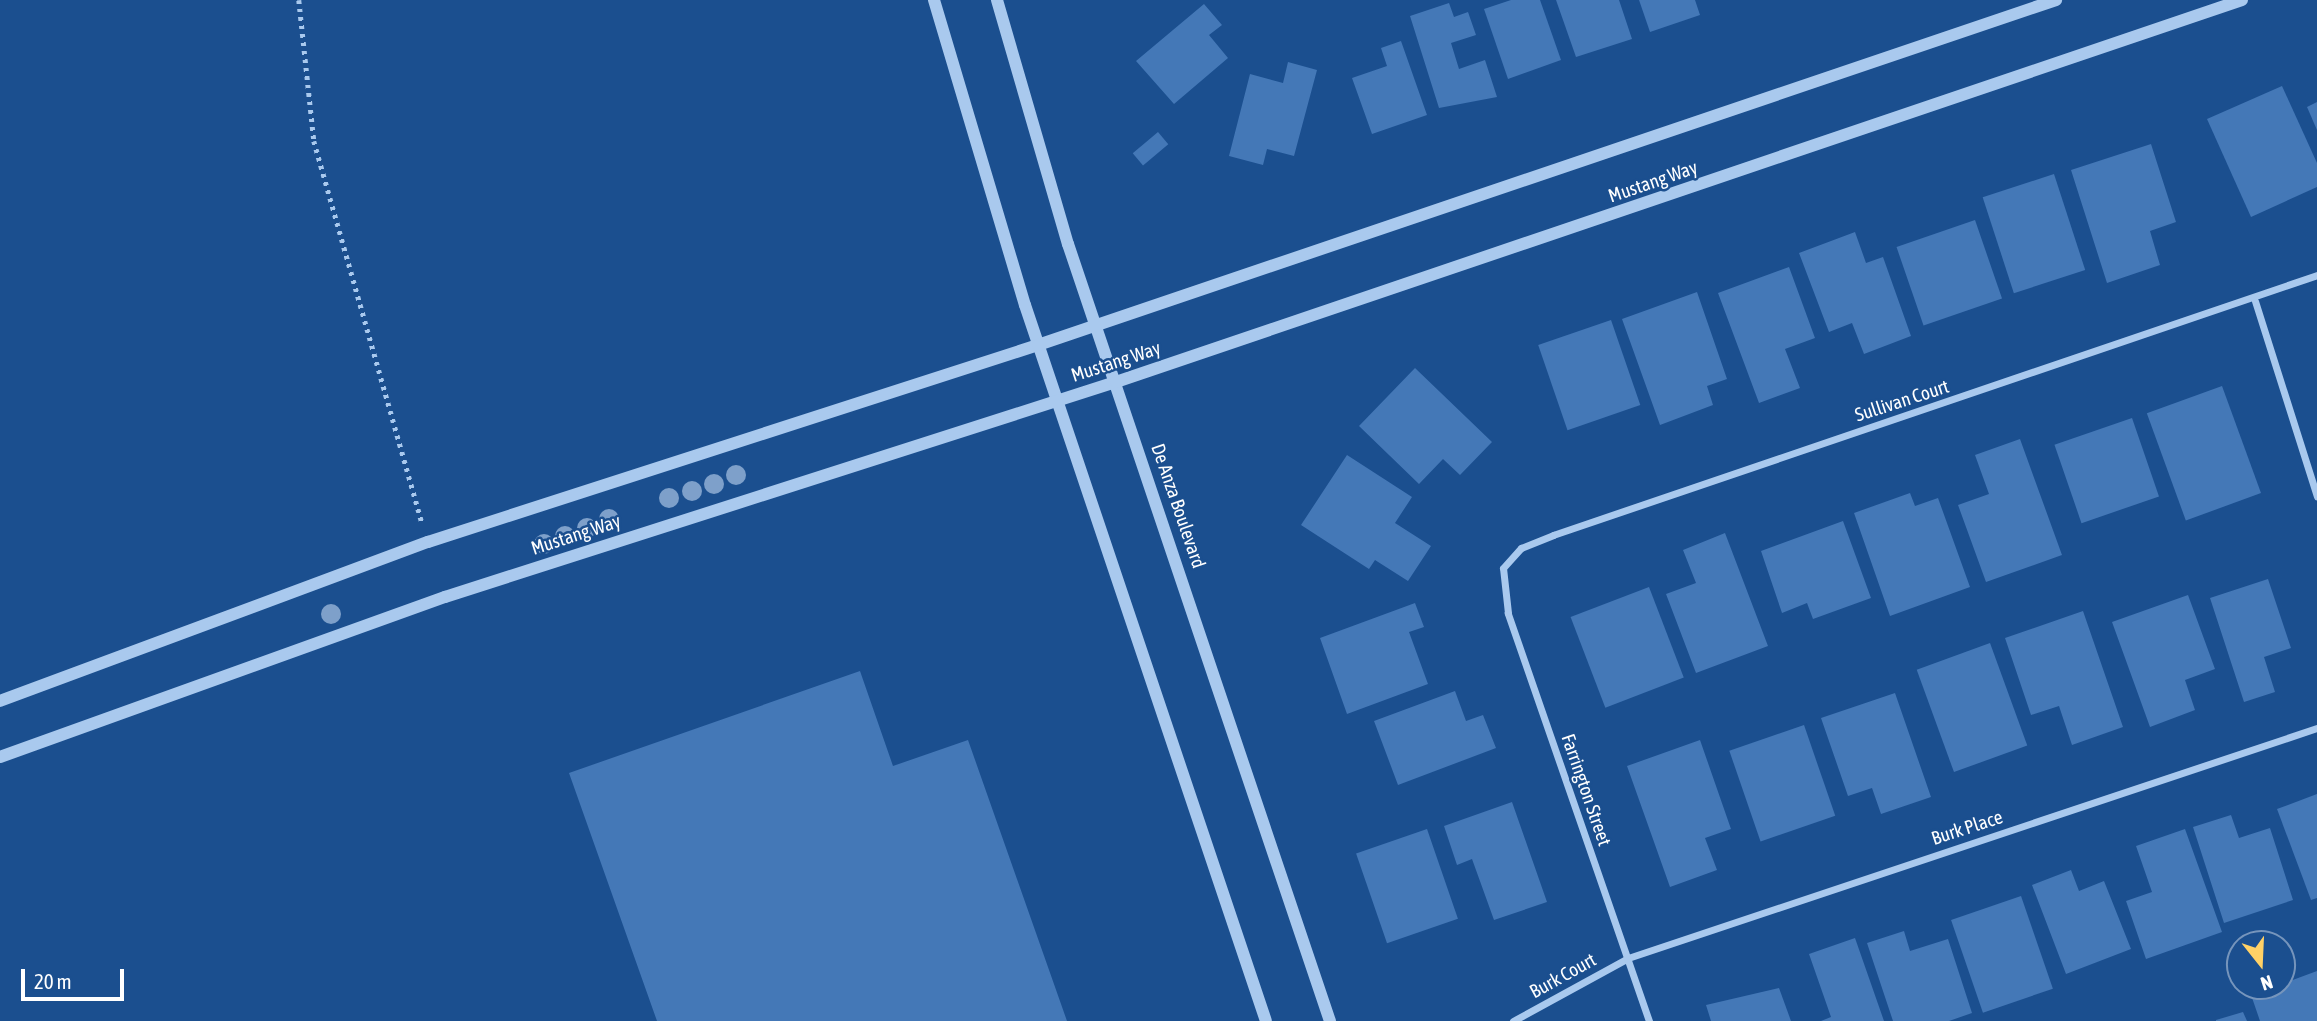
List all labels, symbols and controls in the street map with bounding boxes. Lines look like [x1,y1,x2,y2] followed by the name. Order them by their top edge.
[1605,156,1701,208] street label: Mustang Way
[1068,337,1164,387] street label: Mustang Way
[1852,375,1952,427] street label: Sullivan Court
[1146,441,1210,571] street label: De Anza Boulevard
[528,510,624,560] street label: Mustang Way
[1556,731,1616,849] street label: Farrington Street
[1928,806,2006,850] street label: Burk Place
[2226,930,2296,1000] north arrow
[1526,949,1600,1003] street label: Burk Court
[24,954,128,998] scale bar
[34,969,72,993] text: 20 m
[2258,971,2276,995] text: N

